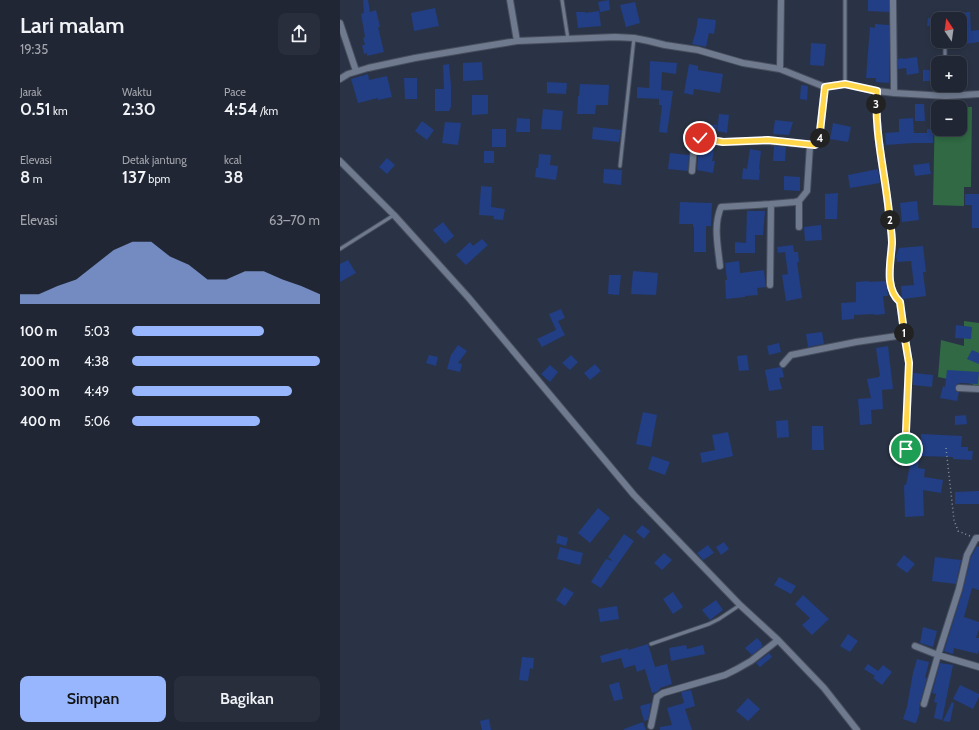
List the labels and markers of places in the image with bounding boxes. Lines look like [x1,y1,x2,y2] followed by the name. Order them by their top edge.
[866,94,886,114] pin: 3
[683,121,717,155] pin
[810,128,830,148] pin: 4
[880,210,900,230] pin: 2
[894,323,914,343] pin: 1
[889,432,923,466] pin

